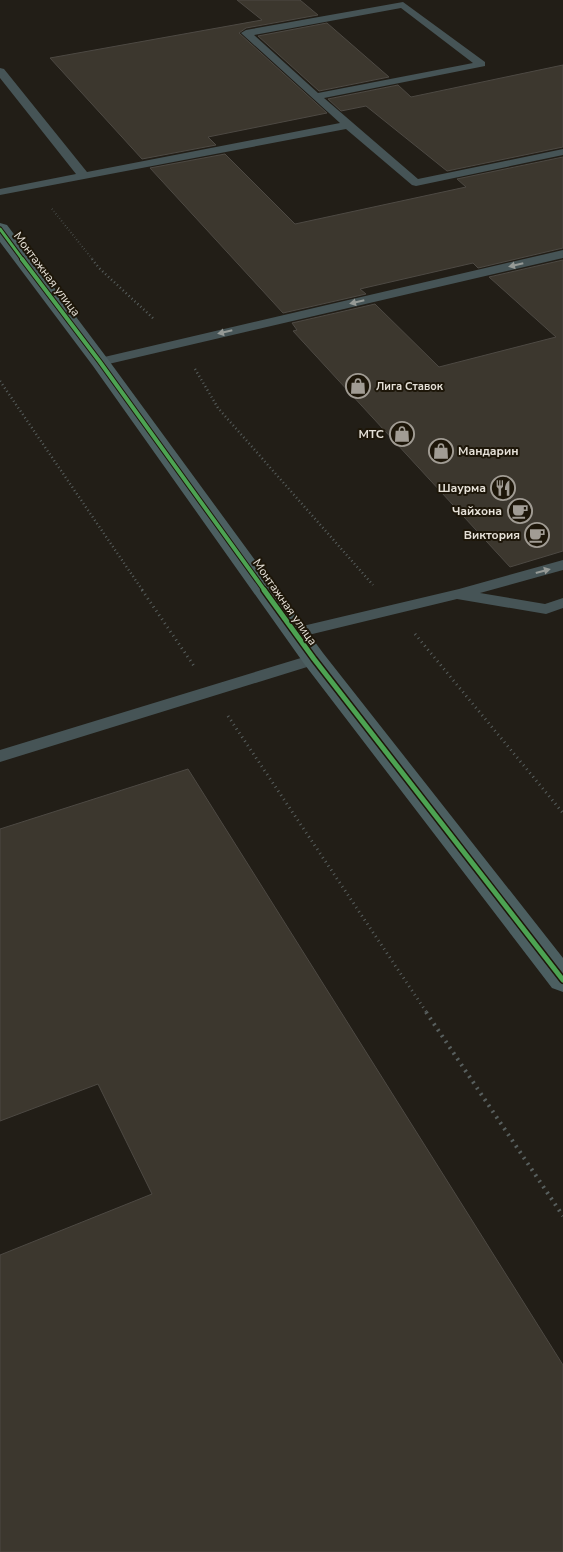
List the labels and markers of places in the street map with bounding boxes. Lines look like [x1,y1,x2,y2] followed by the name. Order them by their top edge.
[345,373,371,399] shop icon: Лига Ставок
[376,379,444,394] place label: Лига Ставок
[389,421,415,447] shop icon: МТС
[358,426,384,442] place label: МТС
[428,438,454,464] shop icon: Мандарин
[458,443,519,459] place label: Мандарин
[490,475,516,501] restaurant icon: Шаурма
[438,480,486,496] place label: Шаурма
[507,498,533,524] cafe icon: Чайхона
[452,503,502,519] place label: Чайхона
[524,522,550,548] cafe icon: Виктория
[464,527,520,543] place label: Виктория

